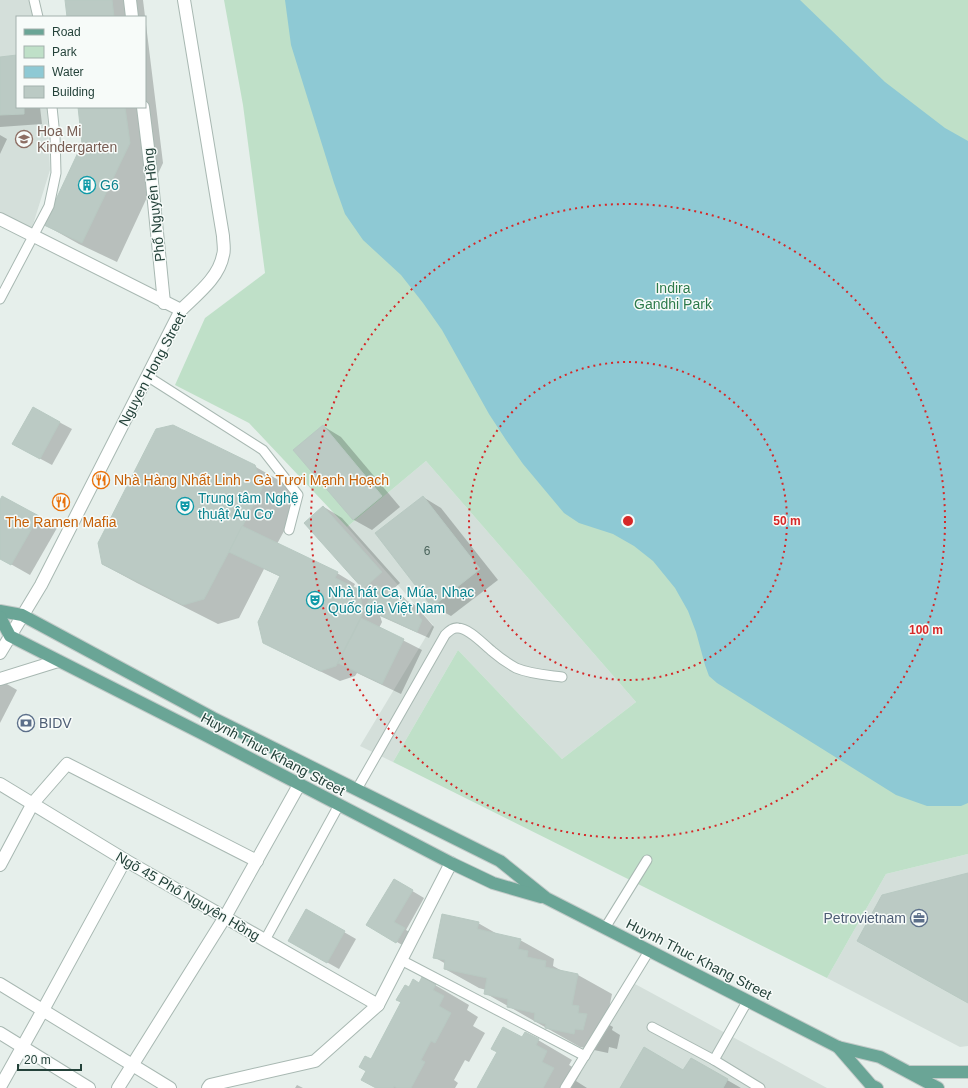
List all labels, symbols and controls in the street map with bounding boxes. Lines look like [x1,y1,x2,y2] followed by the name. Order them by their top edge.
[16,16,146,108] legend
[52,25,81,39] text: Road
[52,45,78,59] text: Park
[52,65,84,79] text: Water
[52,85,95,99] text: Building
[37,123,117,155] place label: Hoa Mi Kindergarten
[14,129,34,149] school or university icon: Hoa Mi Kindergarten
[140,147,168,263] street label: Phố Nguyên Hồng
[77,175,97,195] building icon: G6
[100,177,119,193] place label: G6
[634,280,713,312] park label: Indira Gandhi Park
[115,309,189,429] street label: Nguyen Hong Street
[91,470,111,490] restaurant icon: Nhà Hàng Nhất Linh - Gà Tươi Mạnh Hoạch
[114,472,389,488] place label: Nhà Hàng Nhất Linh - Gà Tươi Mạnh Hoạch
[198,490,299,522] place label: Trung tâm Nghệ thuật Âu Cơ
[51,492,71,512] restaurant icon: The Ramen Mafia
[175,496,195,516] theatre icon: Trung tâm Nghệ thuật Âu Cơ
[5,514,117,530] place label: The Ramen Mafia
[621,514,635,528] centre of rings
[773,514,801,528] text: 50 m
[424,544,431,558] house number: 6
[328,584,474,616] place label: Nhà hát Ca, Múa, Nhạc Quốc gia Việt Nam
[305,590,325,610] theatre icon: Nhà hát Ca, Múa, Nhạc Quốc gia Việt Nam
[909,623,943,637] text: 100 m
[198,709,348,799] street label: Huynh Thuc Khang Street
[16,713,36,733] bank icon: BIDV
[39,715,72,731] place label: BIDV
[113,848,263,944] street label: Ngõ 45 Phố Nguyên Hồng
[909,908,929,928] office icon: Petrovietnam
[824,910,906,926] place label: Petrovietnam
[624,915,774,1003] street label: Huynh Thuc Khang Street
[18,1046,81,1072] scale bar
[24,1053,51,1067] text: 20 m

